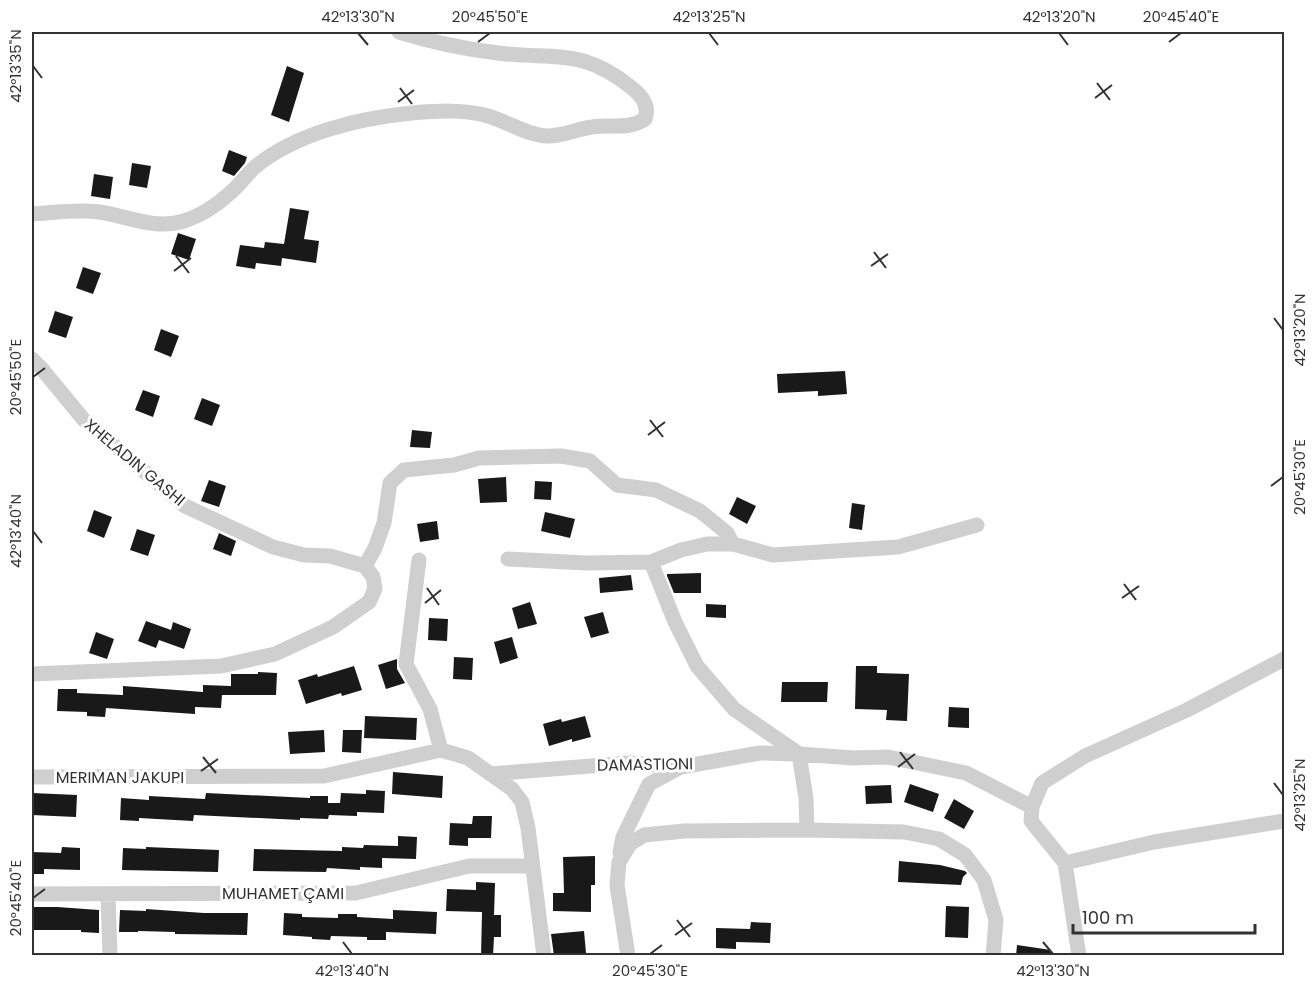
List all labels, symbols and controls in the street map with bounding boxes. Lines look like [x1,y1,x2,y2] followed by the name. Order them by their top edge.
[321,6,395,27] text: 42°13'30"N
[452,6,528,27] text: 20°45'50"E
[672,6,746,27] text: 42°13'25"N
[1022,6,1096,27] text: 42°13'20"N
[1143,6,1219,27] text: 20°45'40"E
[5,29,26,103] text: 42°13'35"N
[1289,293,1310,367] text: 42°13'20"N
[5,339,26,415] text: 20°45'50"E
[79,413,190,511] street label: XHELADIN GASHI
[1289,439,1310,515] text: 20°45'30"E
[5,494,26,568] text: 42°13'40"N
[597,752,693,777] street label: DAMASTIONI
[1289,758,1310,832] text: 42°13'25"N
[56,766,184,789] street label: MERIMAN JAKUPI
[5,860,26,936] text: 20°45'40"E
[222,882,344,905] street label: MUHAMET ÇAMI
[1073,897,1254,935] scale bar
[1082,905,1134,930] text: 100 m
[315,960,389,981] text: 42°13'40"N
[612,960,688,981] text: 20°45'30"E
[1016,960,1090,981] text: 42°13'30"N

